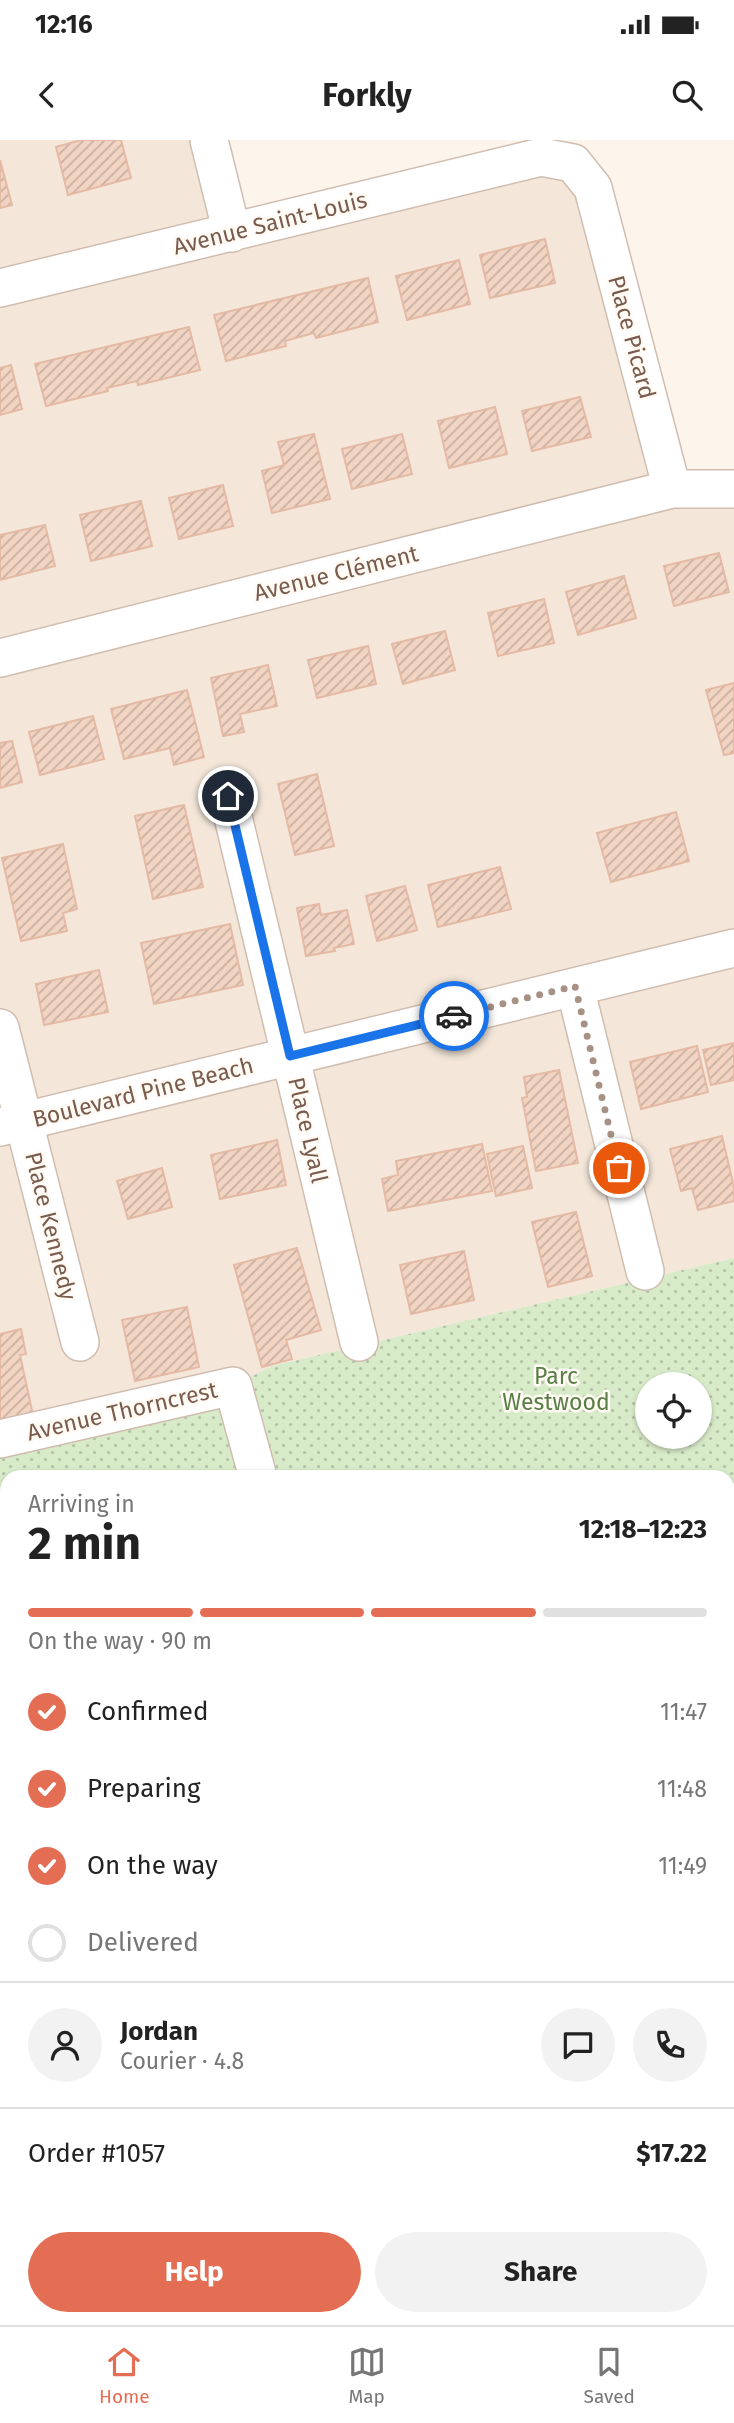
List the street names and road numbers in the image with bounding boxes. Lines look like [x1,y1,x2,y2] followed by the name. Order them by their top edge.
[170,185,370,261] street label: Avenue Saint-Louis
[602,272,662,402] street label: Place Picard
[251,539,422,607] street label: Avenue Clément
[30,1051,256,1133] street label: Boulevard Pine Beach
[282,1074,334,1186] street label: Place Lyall
[19,1149,83,1304] street label: Place Kennedy
[24,1375,221,1447] street label: Avenue Thorncrest

